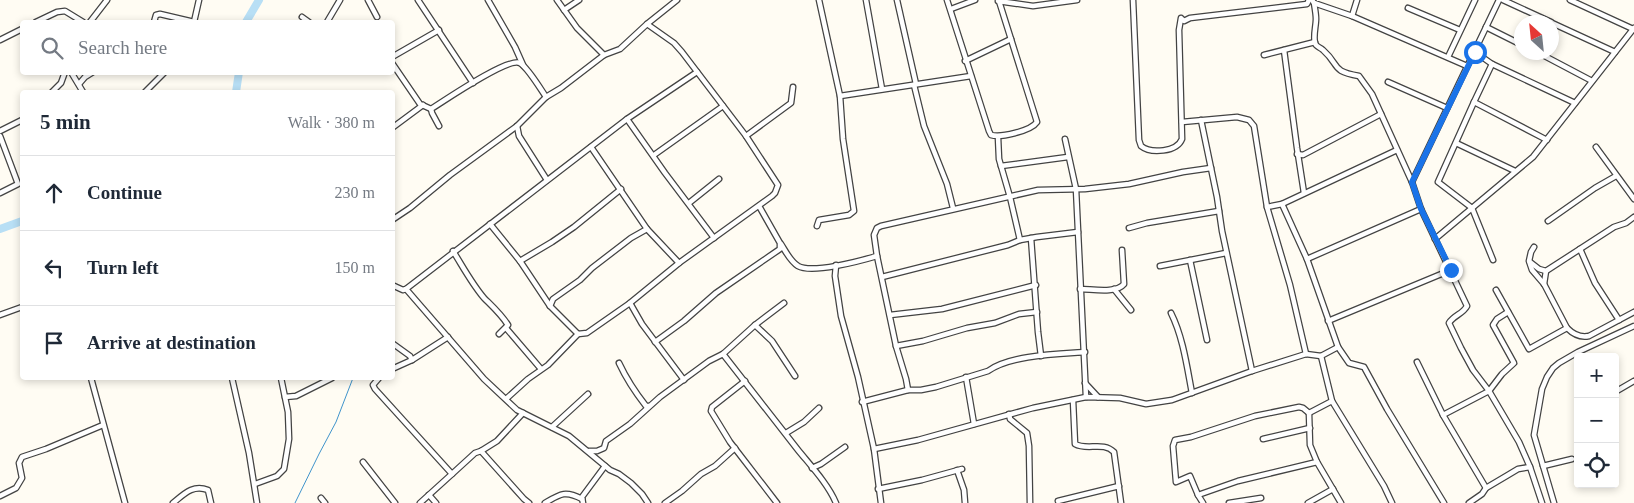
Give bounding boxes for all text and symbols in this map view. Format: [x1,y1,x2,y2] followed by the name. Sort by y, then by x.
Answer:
[1514,15,1559,60] north arrow
[20,20,395,75] search box
[38,34,66,62] icon: search
[78,37,167,58] text: Search here
[1464,41,1487,64] route start
[40,110,91,134] text: 5 min
[288,114,375,131] text: Walk · 380 m
[40,179,68,207] icon: ahead
[87,182,162,203] text: Continue
[335,184,375,201] text: 230 m
[40,254,68,282] icon: left
[87,257,159,278] text: Turn left
[335,259,375,276] text: 150 m
[1440,259,1463,282] route end
[40,329,68,357] icon: arrive
[87,332,256,353] text: Arrive at destination
[1574,353,1619,488] map controls
[1574,353,1619,398] button: +
[1574,398,1619,443] button: −
[1574,443,1619,488] button: locate

